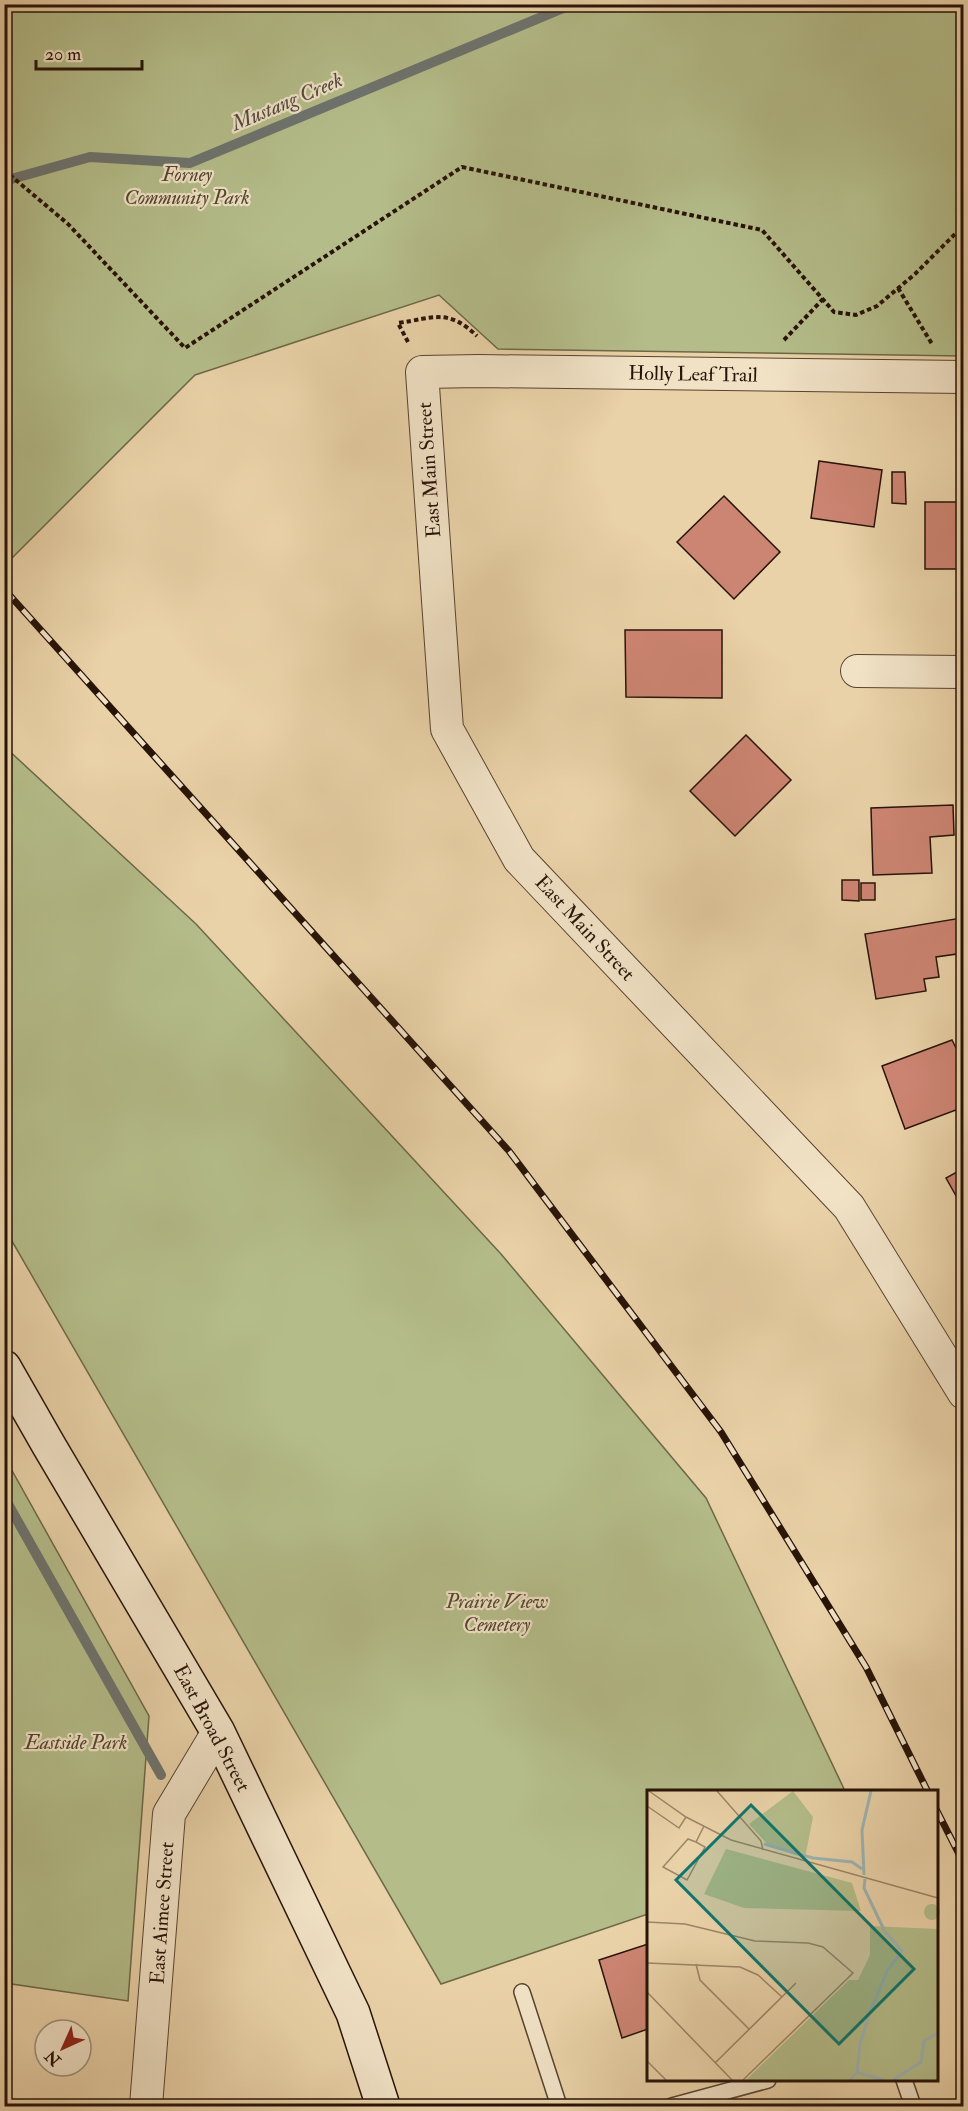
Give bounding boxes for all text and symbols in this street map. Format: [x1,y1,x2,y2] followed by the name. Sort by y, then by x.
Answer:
[36,33,142,71] scale bar
[45,43,81,66] text: 20 m
[225,66,347,138] water label: Mustang Creek
[124,162,250,210] park label: Forney Community Park
[628,360,758,388] street label: Holly Leaf Trail
[412,401,446,539] street label: East Main Street
[530,870,641,987] street label: East Main Street
[445,1589,549,1637] park label: Prairie View Cemetery
[168,1660,256,1796] street label: East Broad Street
[23,1730,127,1755] park label: Eastside Park
[647,1790,938,2081] inset map
[145,1840,179,1985] street label: East Aimee Street
[33,2018,93,2078] north arrow
[40,2045,66,2071] text: N

